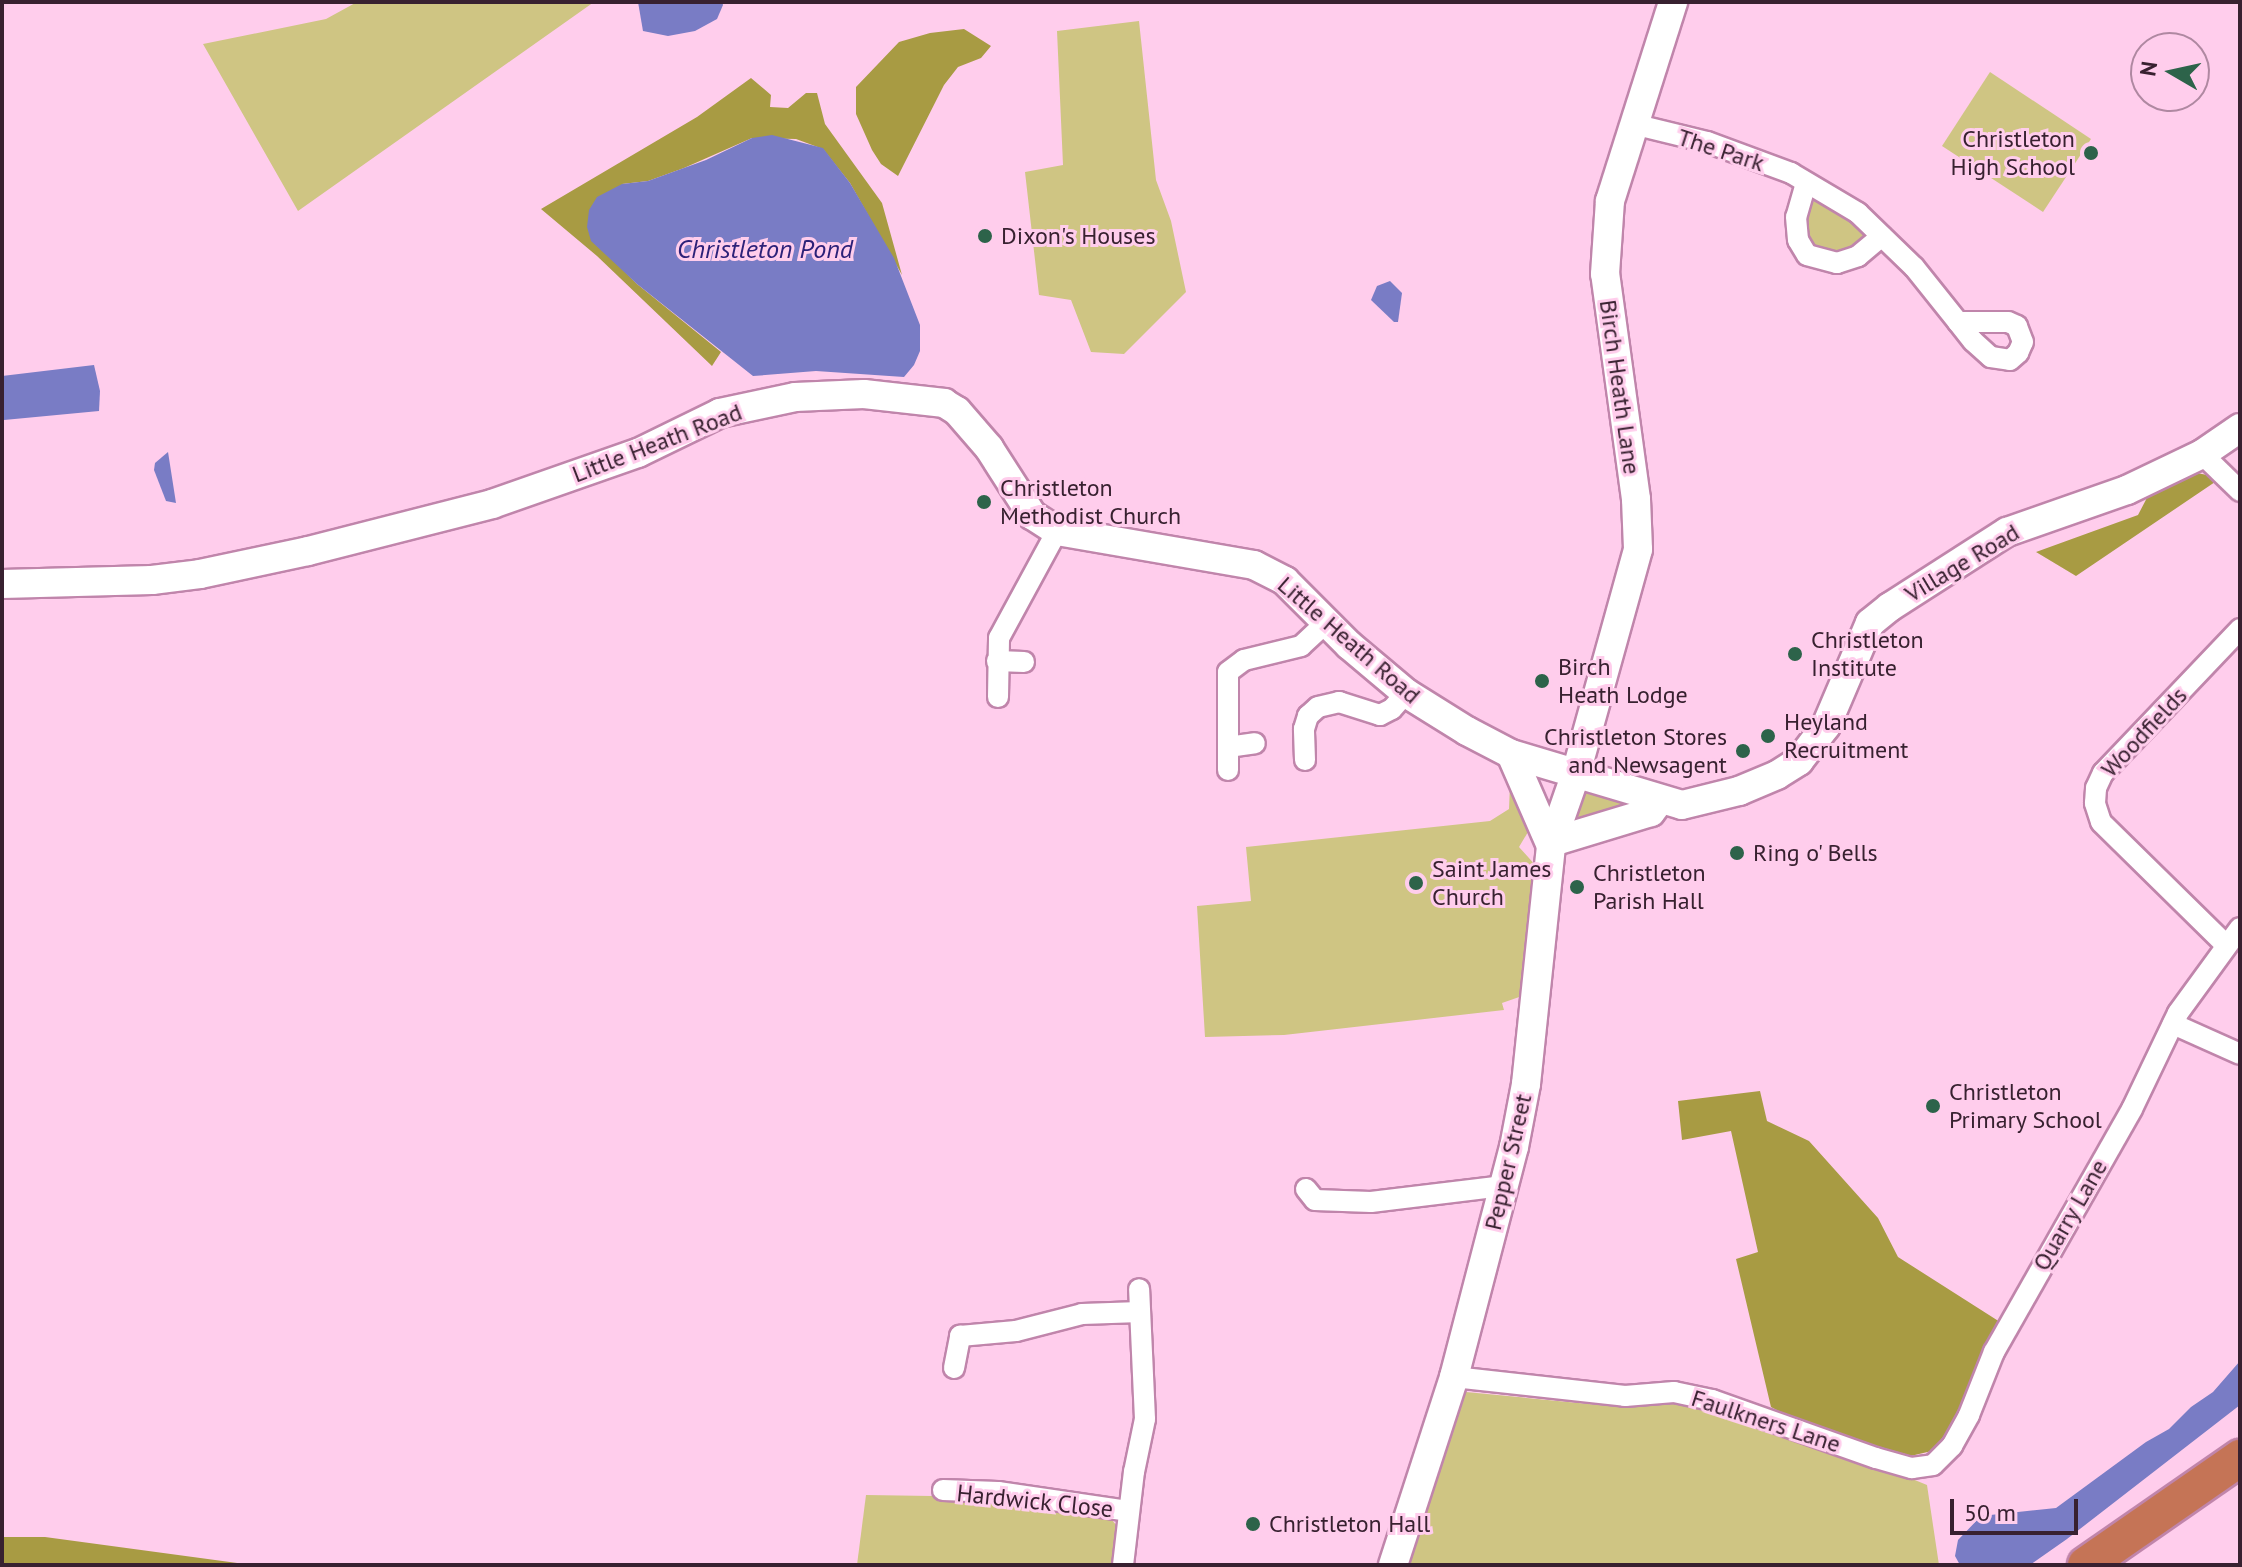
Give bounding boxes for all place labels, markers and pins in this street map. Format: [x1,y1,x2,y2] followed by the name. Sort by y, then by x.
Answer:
[1951,125,2075,181] place label: Christleton High School
[2082,144,2100,162] marker: Christleton High School
[1001,222,1155,250] place label: Dixon's Houses
[976,227,994,245] marker: Dixon's Houses
[1000,474,1181,530] place label: Christleton Methodist Church
[975,493,993,511] marker: Christleton Methodist Church
[1811,626,1924,682] place label: Christleton Institute
[1786,645,1804,663] marker: Christleton Institute
[1558,653,1688,709] place label: Birch Heath Lodge
[1533,672,1551,690] marker: Birch Heath Lodge
[1784,708,1908,764] place label: Heyland Recruitment
[1544,723,1727,779] place label: Christleton Stores and Newsagent
[1759,727,1777,745] marker: Heyland Recruitment
[1734,742,1752,760] marker: Christleton Stores and Newsagent
[1753,839,1880,867] place label: Ring o' Bells
[1728,844,1746,862] marker: Ring o' Bells
[1432,855,1551,911] place label: Saint James Church
[1593,859,1706,915] place label: Christleton Parish Hall
[1407,874,1425,892] marker: Saint James Church
[1568,878,1586,896] marker: Christleton Parish Hall
[1949,1078,2103,1134] place label: Christleton Primary School
[1924,1097,1942,1115] marker: Christleton Primary School
[1269,1510,1430,1538] place label: Christleton Hall
[1244,1515,1262,1533] marker: Christleton Hall

